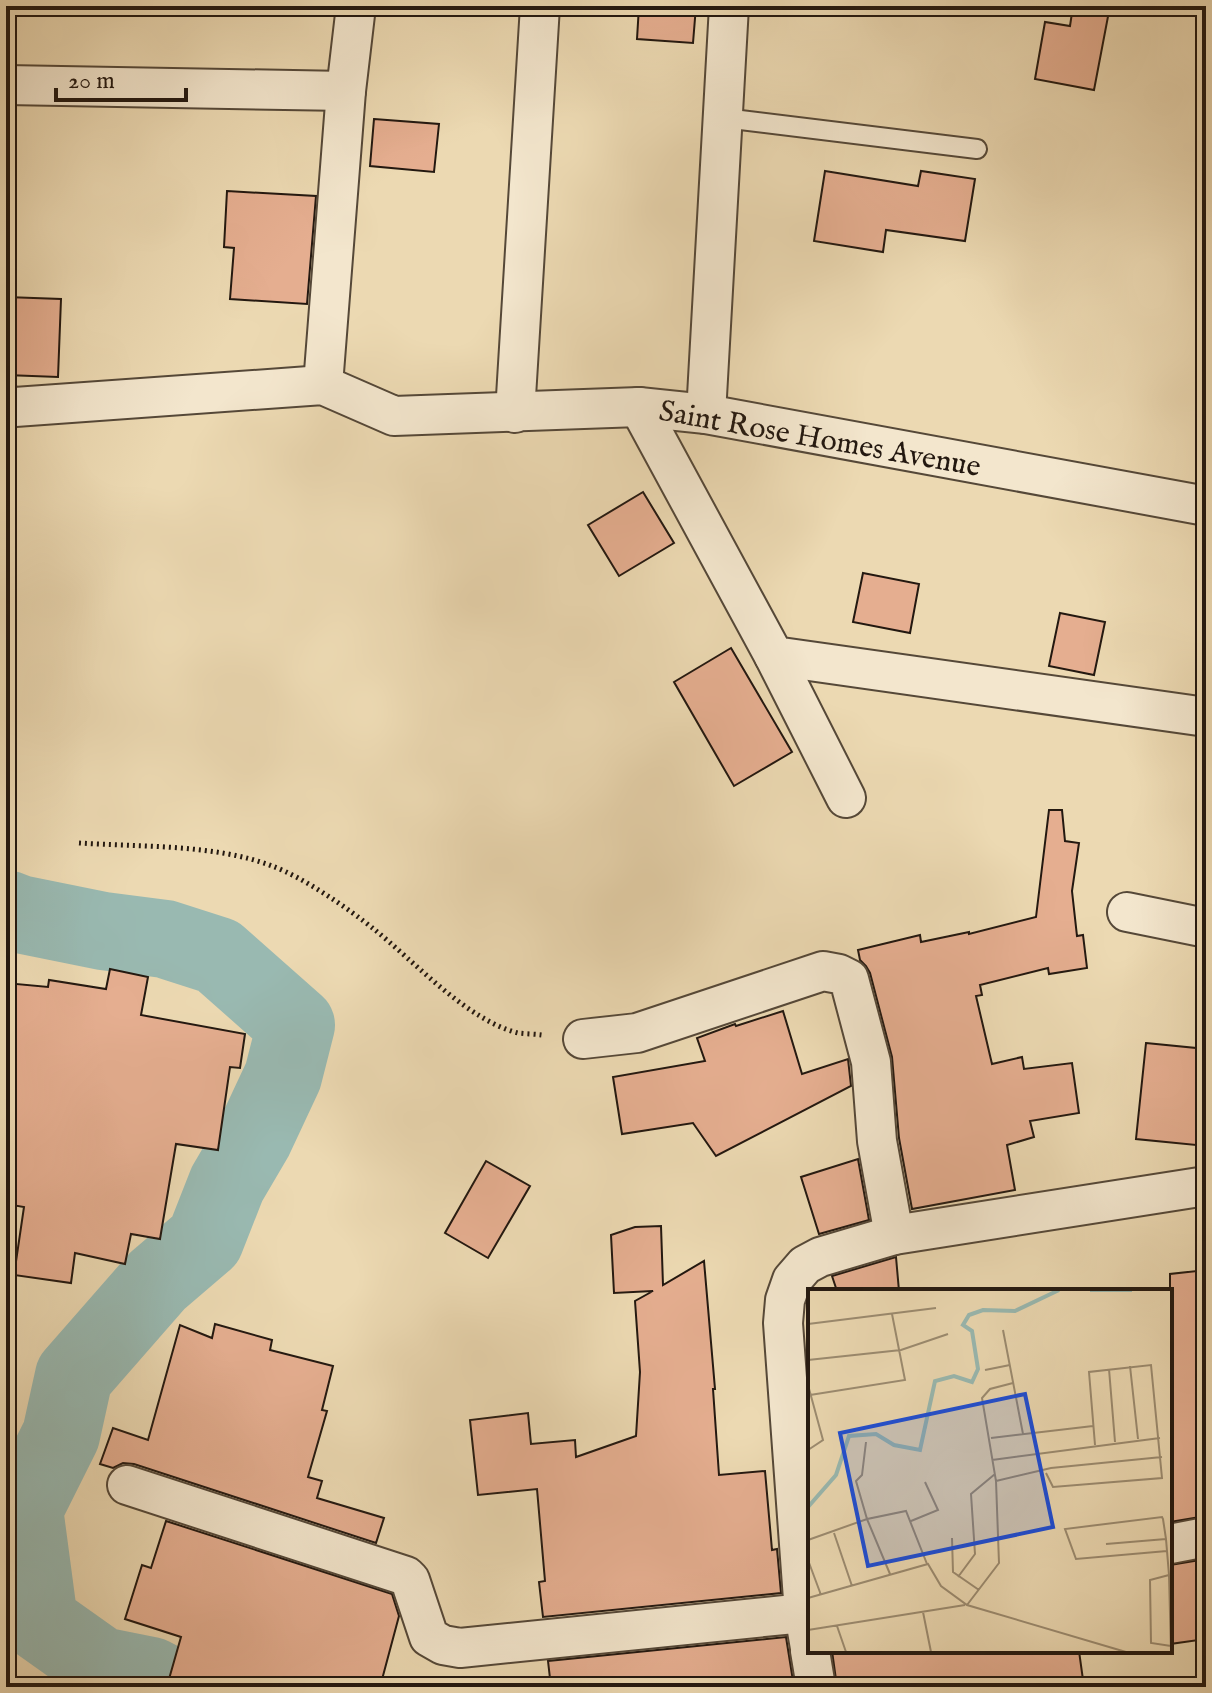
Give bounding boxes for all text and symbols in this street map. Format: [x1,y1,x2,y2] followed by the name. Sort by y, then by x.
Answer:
[56,52,186,102] scale bar
[68,66,115,97] text: 20 m
[656,393,983,487] street label: Saint Rose Homes Avenue
[808,1289,1172,1653] inset map

